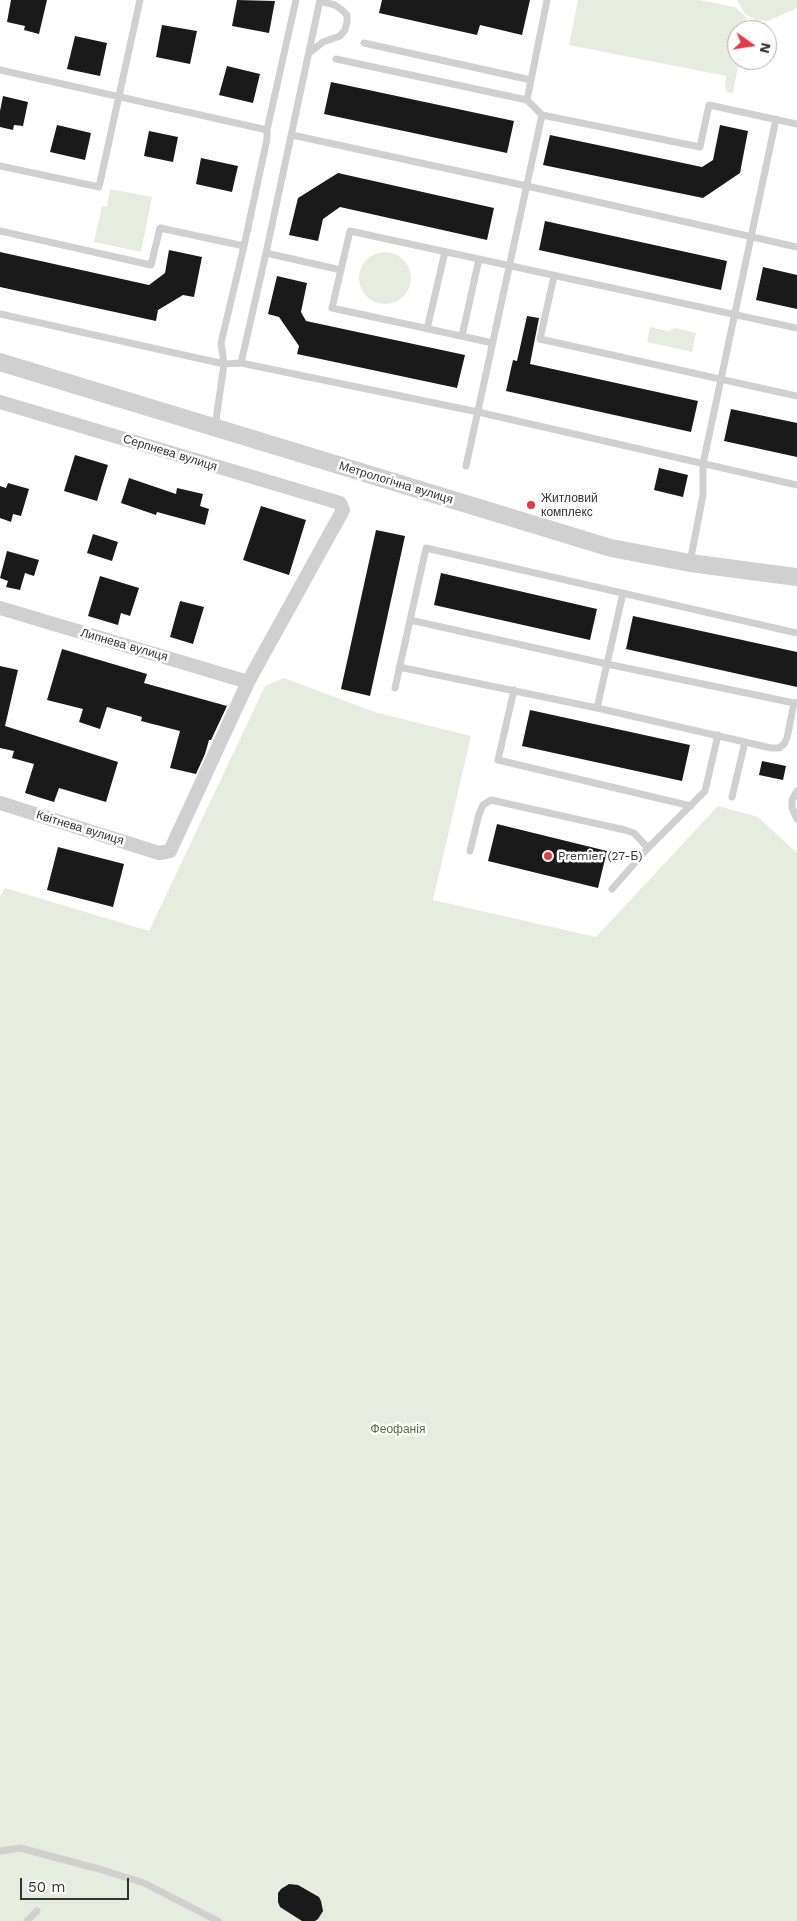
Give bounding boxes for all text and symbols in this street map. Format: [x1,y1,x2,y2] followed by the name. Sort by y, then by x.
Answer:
[727,20,777,70] north arrow
[757,41,775,55] text: N
[121,432,219,474] street label: Серпнева вулиця
[337,459,455,507] street label: Метрологічна вулиця
[541,491,598,519] place label: Житловий комплекс
[525,499,537,511] marker: Житловий комплекс
[79,626,169,664] street label: Липнева вулиця
[34,808,126,848] street label: Квітнева вулиця
[558,849,643,863] place label: Premier (27-Б)
[542,850,554,862] marker: Premier (27-Б)
[371,1422,425,1436] park label: Феофанія
[22,1868,131,1900] scale bar
[28,1878,65,1896] text: 50 m

